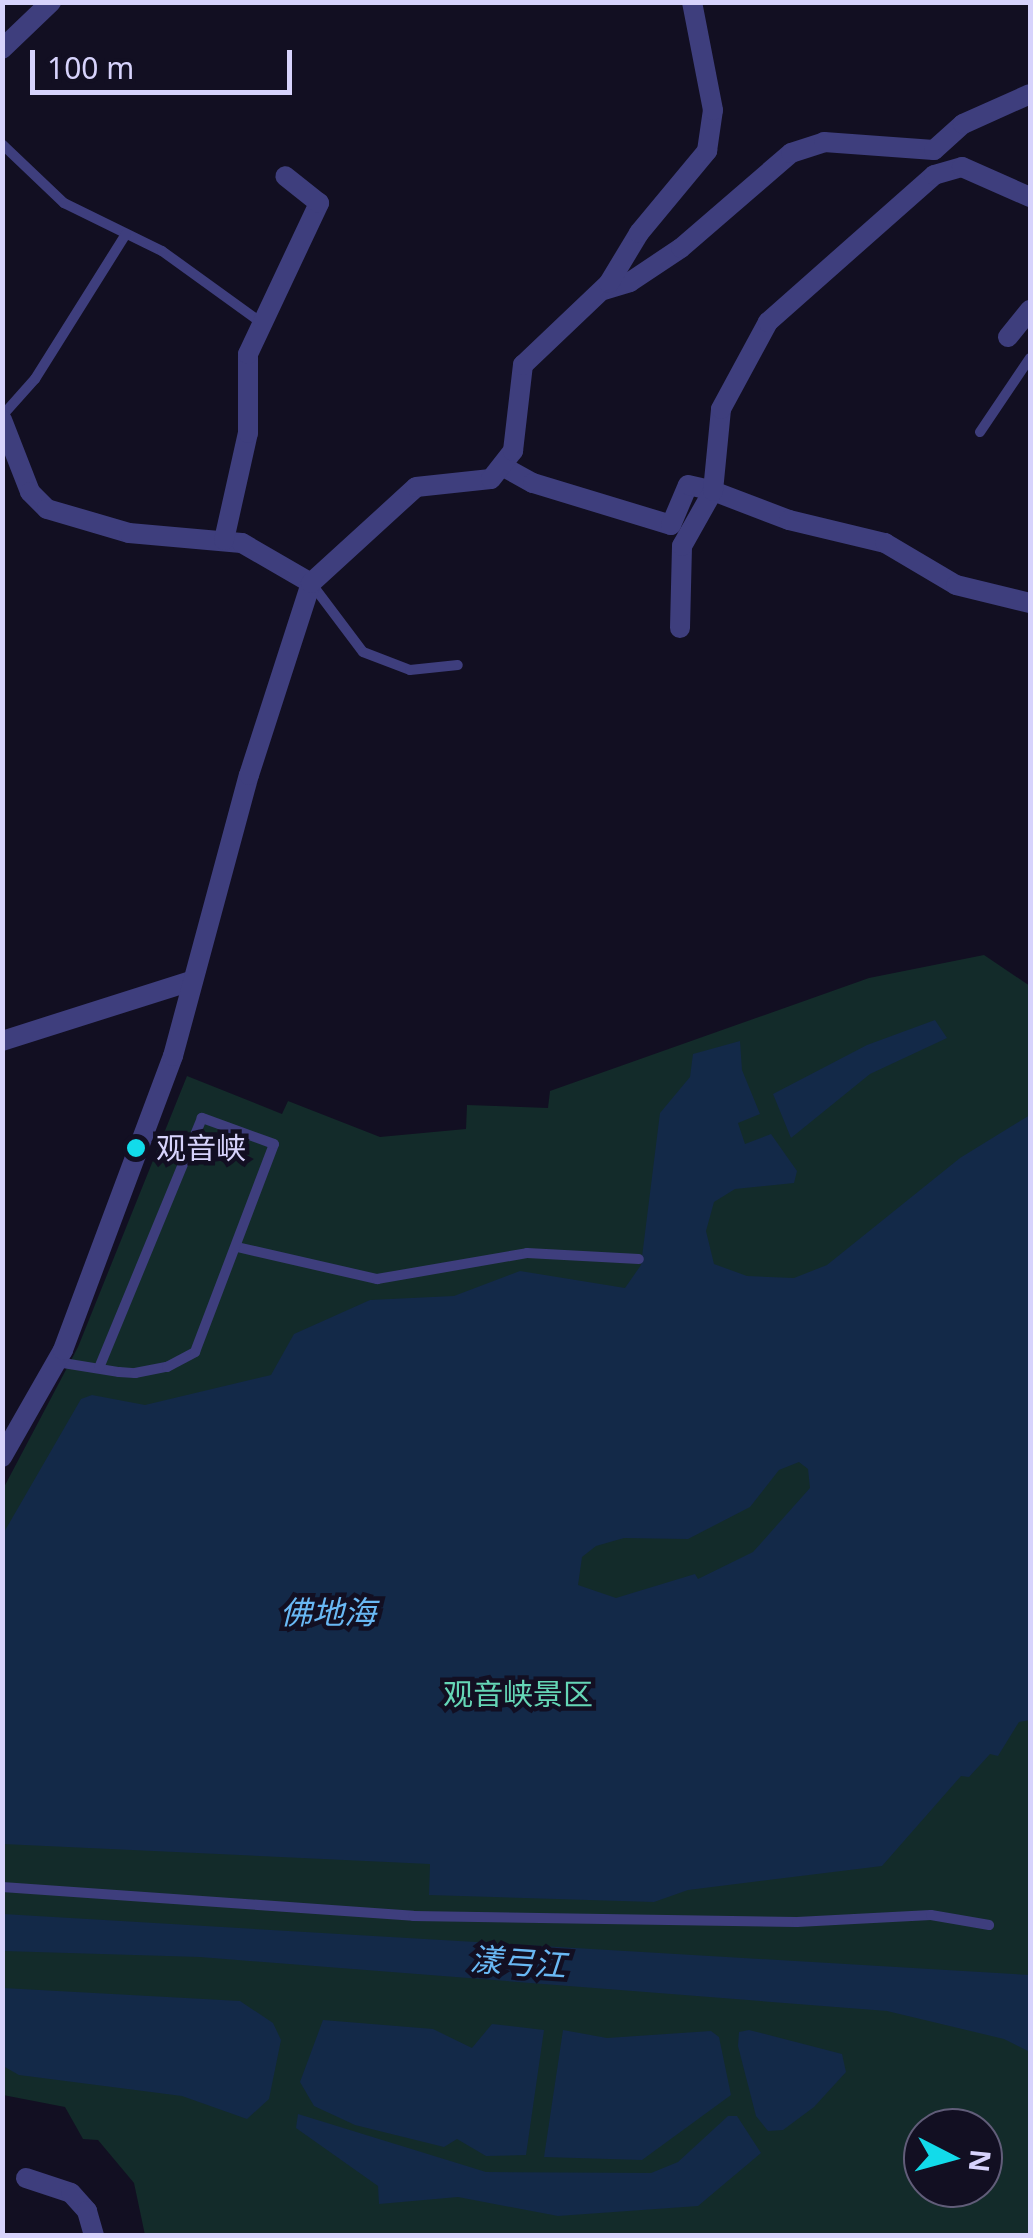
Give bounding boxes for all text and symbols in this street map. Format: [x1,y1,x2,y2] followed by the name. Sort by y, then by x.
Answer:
[35,30,298,92] scale bar
[47,47,134,88] text: 100 m
[156,1130,246,1166] place label: 观音峡
[125,1137,147,1159] marker: 观音峡
[280,1593,376,1631] water label: 佛地海
[443,1676,593,1712] park label: 观音峡景区
[469,1939,567,1985] water label: 漾弓江
[903,2108,1003,2208] north arrow
[961,2148,1001,2174] text: N

